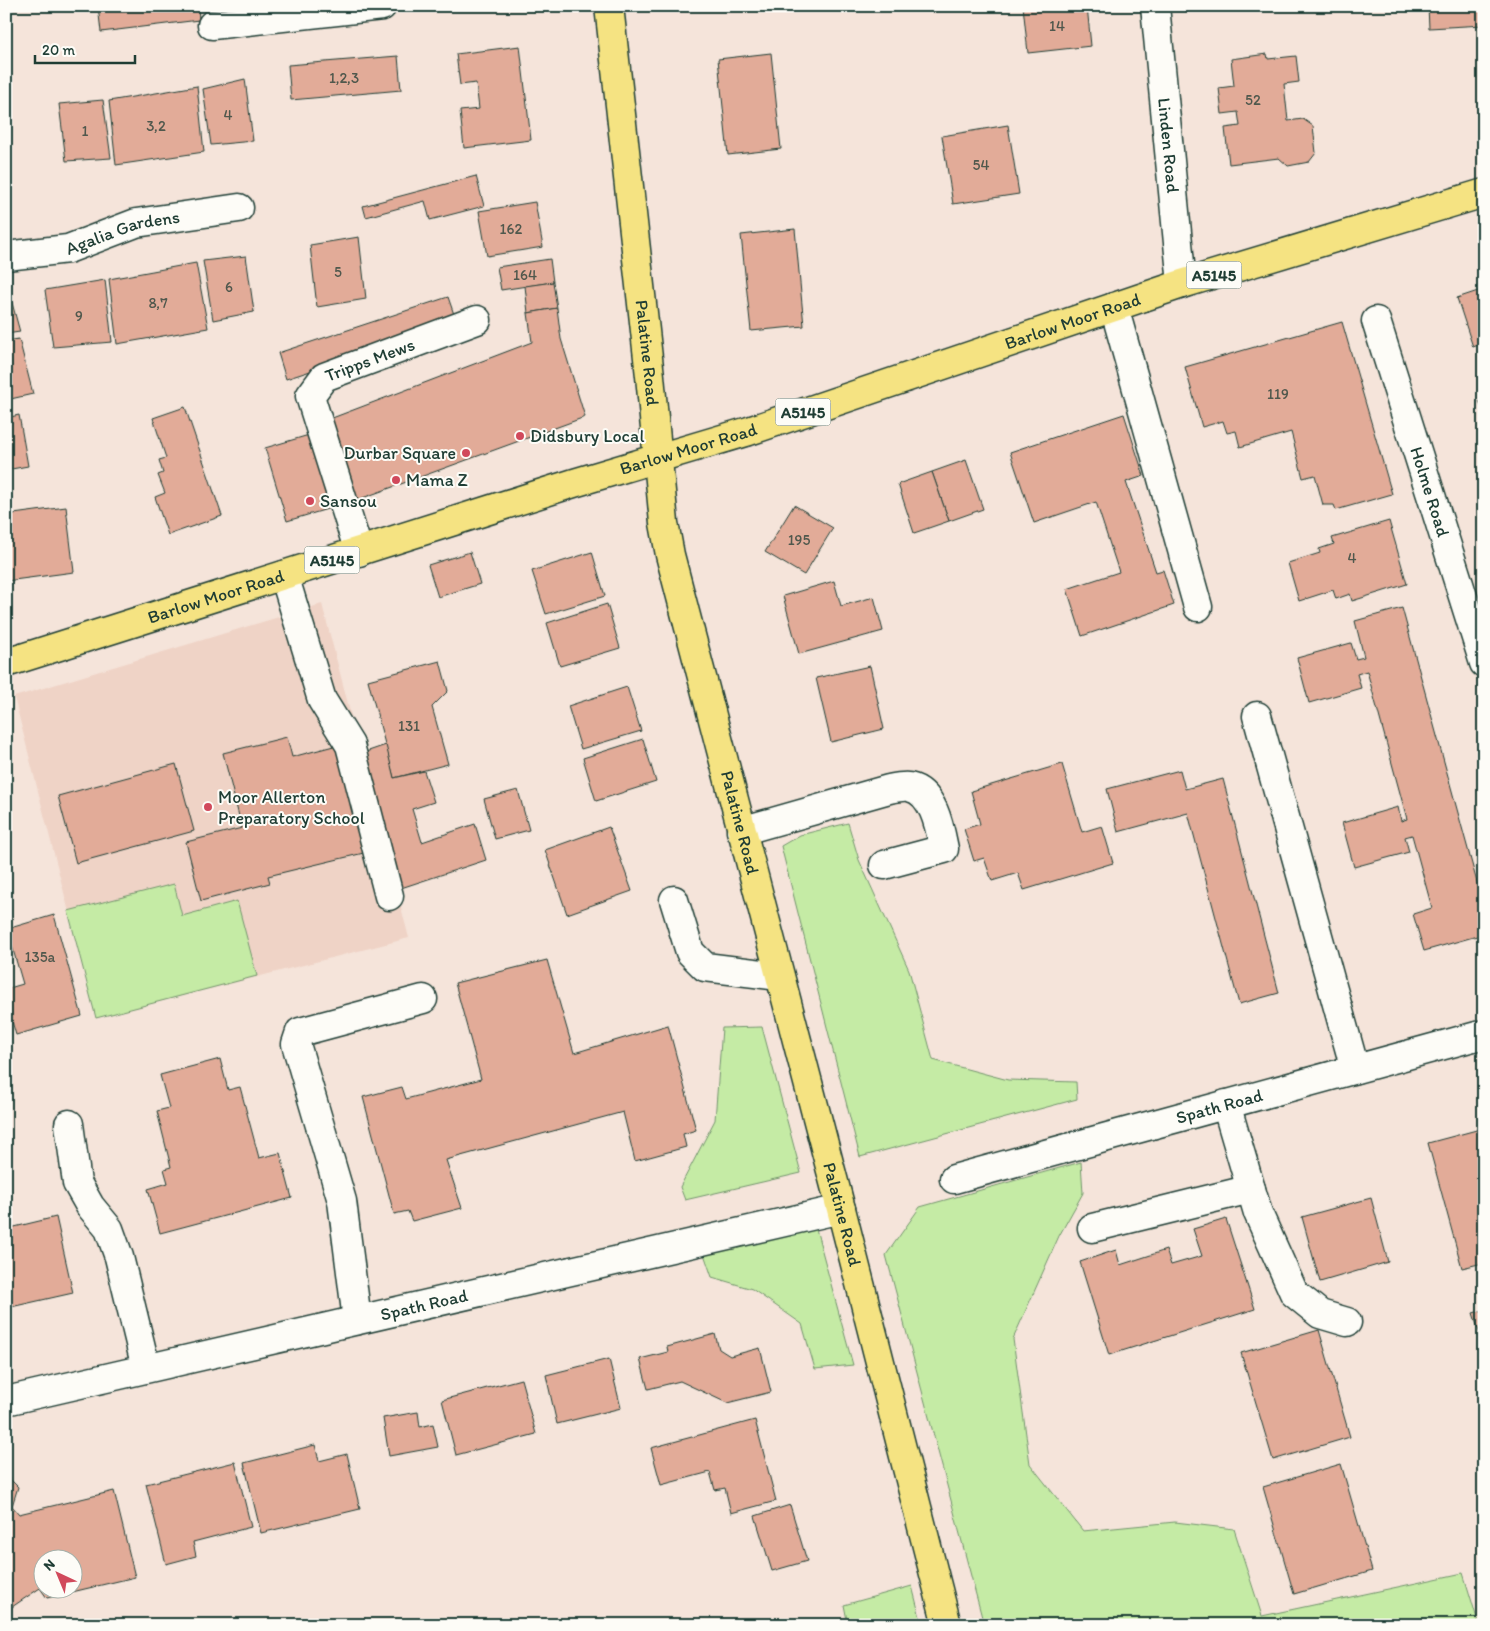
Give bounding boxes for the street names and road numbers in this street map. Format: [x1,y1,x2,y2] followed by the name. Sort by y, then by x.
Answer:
[1153,97,1184,194] street label: Linden Road
[63,206,181,260] street label: Agalia Gardens
[1186,262,1242,288] road number: A5145
[1002,288,1144,354] street label: Barlow Moor Road
[631,299,664,407] street label: Palatine Road
[322,333,418,387] street label: Tripps Mews
[776,398,830,426] road number: A5145
[617,418,760,480] street label: Barlow Moor Road
[1405,444,1455,540] street label: Holme Road
[304,546,360,574] road number: A5145
[145,565,287,628] street label: Barlow Moor Road
[716,768,764,877] street label: Palatine Road
[1173,1084,1265,1129] street label: Spath Road
[818,1160,866,1269] street label: Palatine Road
[378,1284,470,1326] street label: Spath Road

